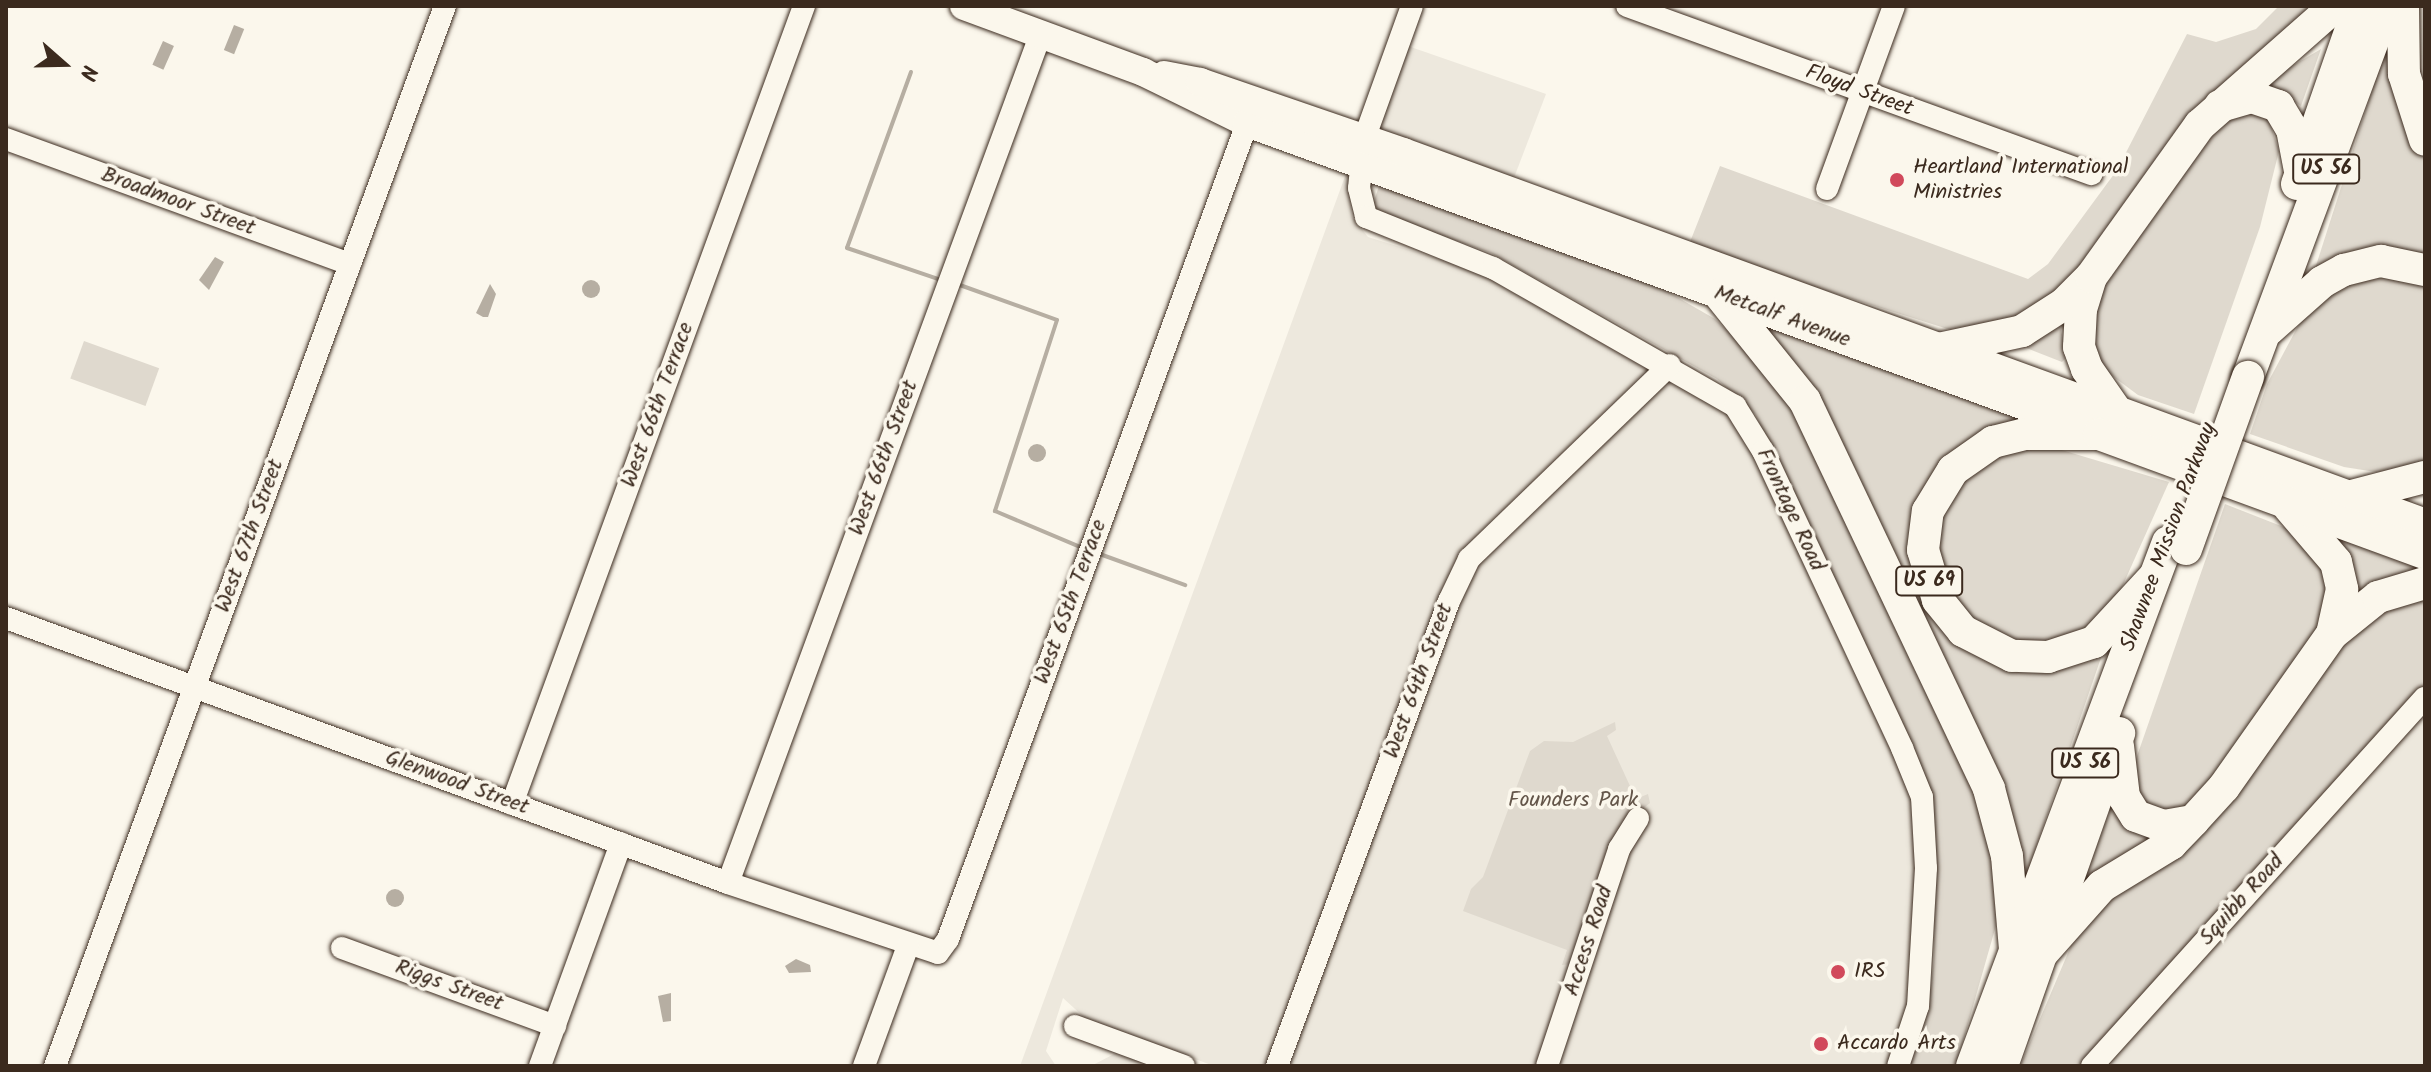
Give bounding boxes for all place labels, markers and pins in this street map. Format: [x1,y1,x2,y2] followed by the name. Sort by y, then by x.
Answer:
[1913,154,2128,206] place label: Heartland International Ministries
[1888,171,1906,189] marker: Heartland International Ministries
[1854,959,1885,985] place label: IRS
[1829,963,1847,981] marker: IRS
[1837,1031,1956,1057] place label: Accardo Arts
[1812,1035,1830,1053] marker: Accardo Arts

